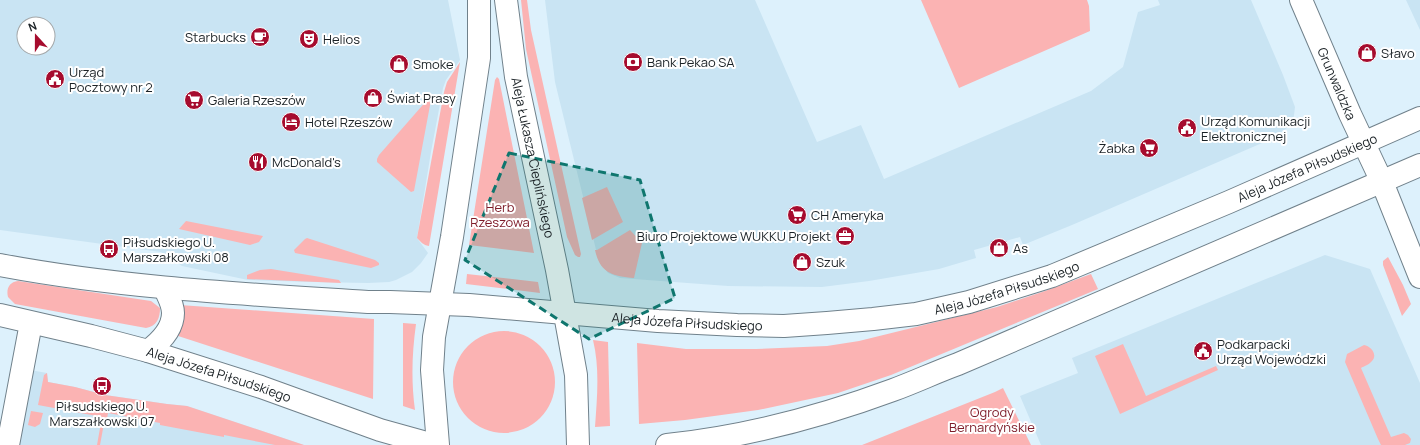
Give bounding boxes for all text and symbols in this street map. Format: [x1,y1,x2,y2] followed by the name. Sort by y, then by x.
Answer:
[16,16,56,56] north arrow
[26,18,39,35] text: N
[249,26,271,48] cafe icon: Starbucks
[185,28,246,46] place label: Starbucks
[298,28,320,50] theatre icon: Helios
[323,30,360,48] place label: Helios
[1356,42,1378,64] shop icon: Słavo
[1313,44,1361,123] street label: Grunwaldzka
[1381,44,1415,62] place label: Słavo
[622,51,644,73] bank icon: Bank Pekao SA
[388,53,410,75] shop icon: Smoke
[647,53,735,71] place label: Bank Pekao SA
[413,55,454,73] place label: Smoke
[69,63,153,96] place label: Urząd Pocztowy nr 2
[44,68,66,90] public building icon: Urząd Pocztowy nr 2
[507,75,559,240] street label: Aleja Łukasza Cieplińskiego
[362,87,384,109] shop icon: Świat Prasy
[183,89,205,111] supermarket icon: Galeria Rzeszów
[387,89,456,107] place label: Świat Prasy
[208,91,305,109] place label: Galeria Rzeszów
[280,111,302,133] hotel icon: Hotel Rzeszów
[1201,112,1310,145] place label: Urząd Komunikacji Elektronicznej
[305,113,393,131] place label: Hotel Rzeszów
[1176,117,1198,139] public building icon: Urząd Komunikacji Elektronicznej
[1234,129,1380,206] street label: Aleja Józefa Piłsudskiego
[1138,137,1160,159] supermarket icon: Żabka
[1098,139,1135,157] place label: Żabka
[247,151,269,173] restaurant icon: McDonald's
[272,153,341,171] place label: McDonald's
[470,198,530,231] park label: Herb Rzeszowa
[786,204,808,226] supermarket icon: CH Ameryka
[811,206,884,224] place label: CH Ameryka
[834,225,856,247] office icon: Biuro Projektowe WUKKU Projekt
[637,227,831,245] place label: Biuro Projektowe WUKKU Projekt
[123,233,229,266] place label: Piłsudskiego U. Marszałkowski 08
[988,237,1010,259] shop icon: As
[98,238,120,260] bus stop icon: Piłsudskiego U. Marszałkowski 08
[1013,239,1028,257] place label: As
[791,251,813,273] shop icon: Szuk
[816,253,846,271] place label: Szuk
[932,256,1082,319] street label: Aleja Józefa Piłsudskiego
[611,308,763,335] street label: Aleja Józefa Piłsudskiego
[1217,335,1326,368] place label: Podkarpacki Urząd Wojewódzki
[1192,340,1214,362] public building icon: Podkarpacki Urząd Wojewódzki
[144,342,294,406] street label: Aleja Józefa Piłsudskiego
[91,375,113,397] bus stop icon: Piłsudskiego U. Marszałkowski 07
[50,397,154,430] place label: Piłsudskiego U. Marszałkowski 07
[949,403,1035,436] park label: Ogrody Bernardyńskie

